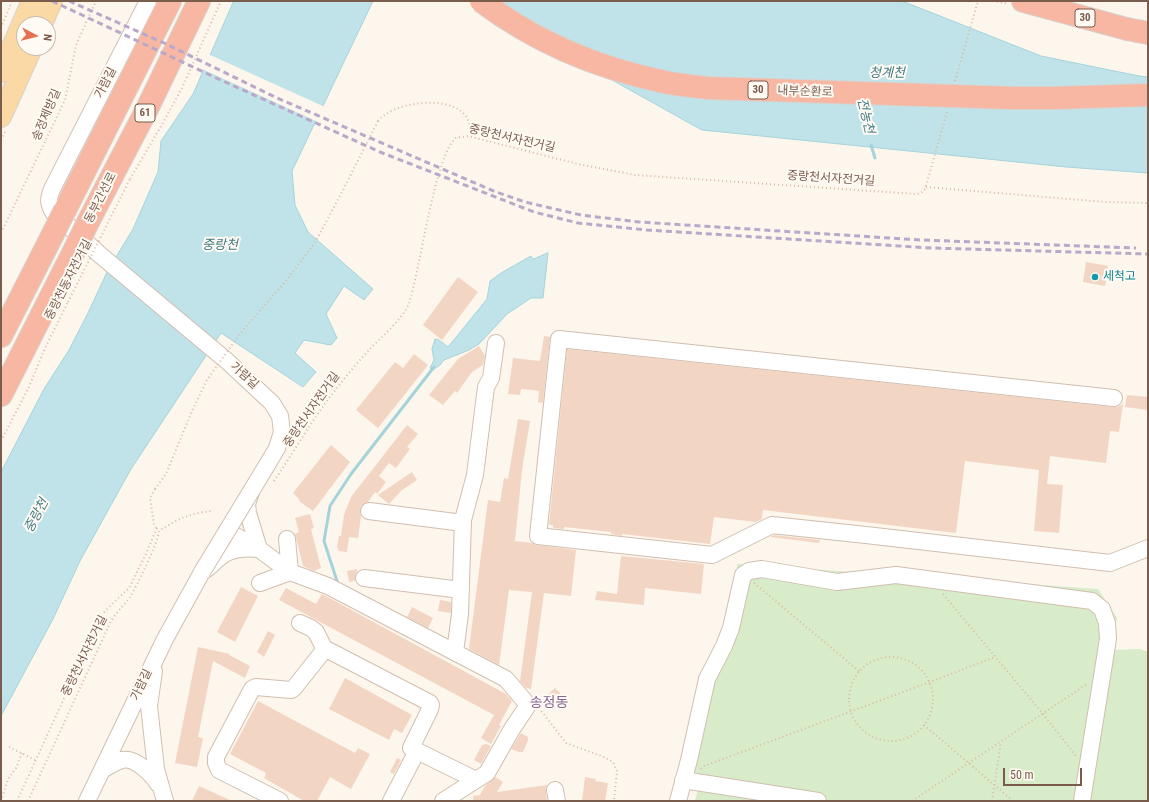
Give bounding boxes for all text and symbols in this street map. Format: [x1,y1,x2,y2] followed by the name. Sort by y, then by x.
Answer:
[1075,9,1095,27] road number: 30
[16,16,56,56] north arrow
[41,33,54,42] text: N
[92,65,120,101] street label: 가람길
[869,66,905,82] water label: 청계천
[748,81,768,99] road number: 30
[777,84,833,100] street label: 내부순환로
[30,87,64,143] street label: 송정제방길
[853,97,877,135] water label: 전농천
[135,104,155,122] road number: 61
[467,122,557,156] street label: 중랑천서자전거길
[786,169,876,189] street label: 중랑천서자전거길
[82,170,120,226] street label: 동부간선로
[43,237,95,323] street label: 중랑천동자전거길
[202,238,238,254] water label: 중랑천
[1103,270,1136,284] place label: 세척고
[1090,272,1100,282] marker: 세척고
[227,360,261,392] street label: 가람길
[281,370,343,450] street label: 중랑천서자전거길
[22,496,52,536] water label: 중랑천
[59,613,111,699] street label: 중랑천서자전거길
[128,667,156,703] street label: 가람길
[530,695,568,711] district label: 송정동
[1005,760,1084,786] scale bar
[1010,768,1034,782] text: 50 m

